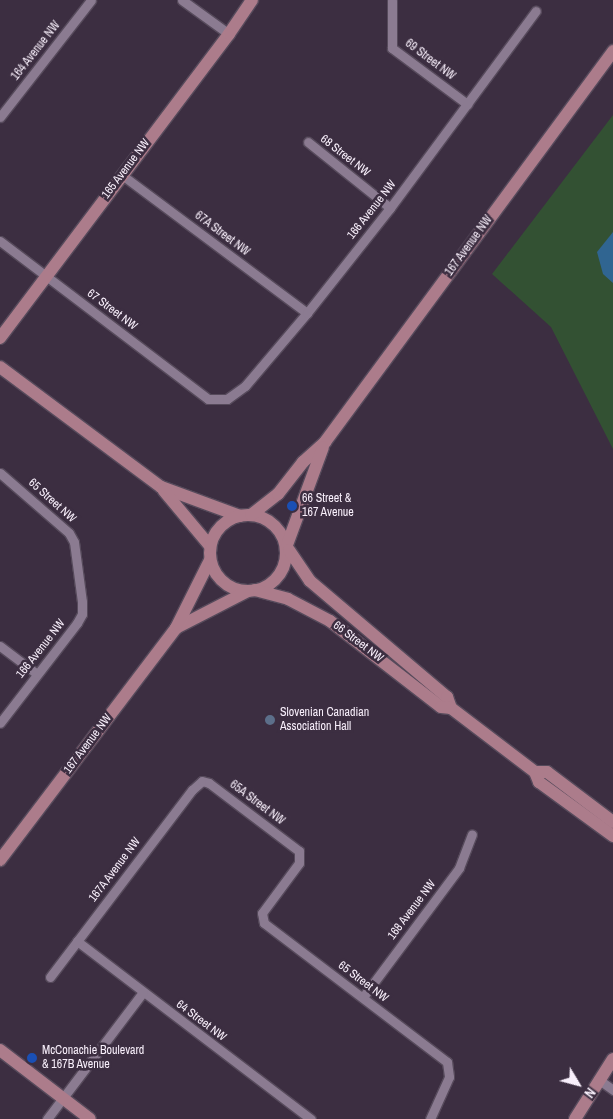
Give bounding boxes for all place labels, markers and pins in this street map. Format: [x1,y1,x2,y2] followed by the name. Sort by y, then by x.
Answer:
[302,492,354,520] place label: 66 Street & 167 Avenue
[286,500,298,512] marker: 66 Street & 167 Avenue
[280,706,369,734] place label: Slovenian Canadian Association Hall
[264,714,276,726] marker: Slovenian Canadian Association Hall
[42,1044,144,1072] place label: McConachie Boulevard & 167B Avenue
[26,1052,38,1064] marker: McConachie Boulevard & 167B Avenue

